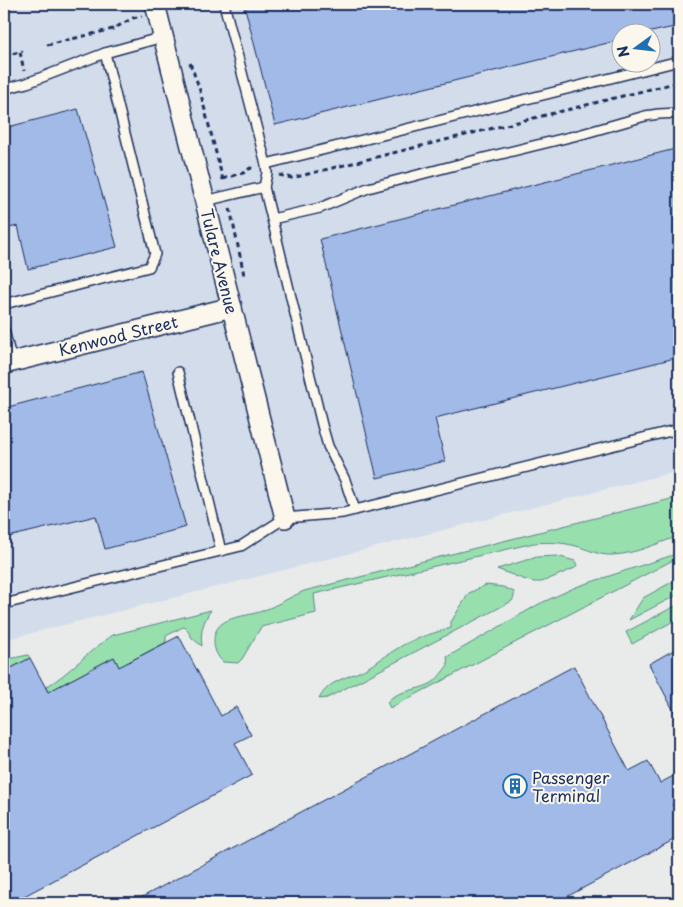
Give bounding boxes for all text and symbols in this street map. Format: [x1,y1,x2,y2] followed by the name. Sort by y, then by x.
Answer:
[610,22,660,72] north arrow
[611,43,635,60] text: N
[195,206,245,316] street label: Tulare Avenue
[56,308,181,361] street label: Kenwood Street
[532,765,610,807] place label: Passenger Terminal
[502,773,528,799] building icon: Passenger Terminal

